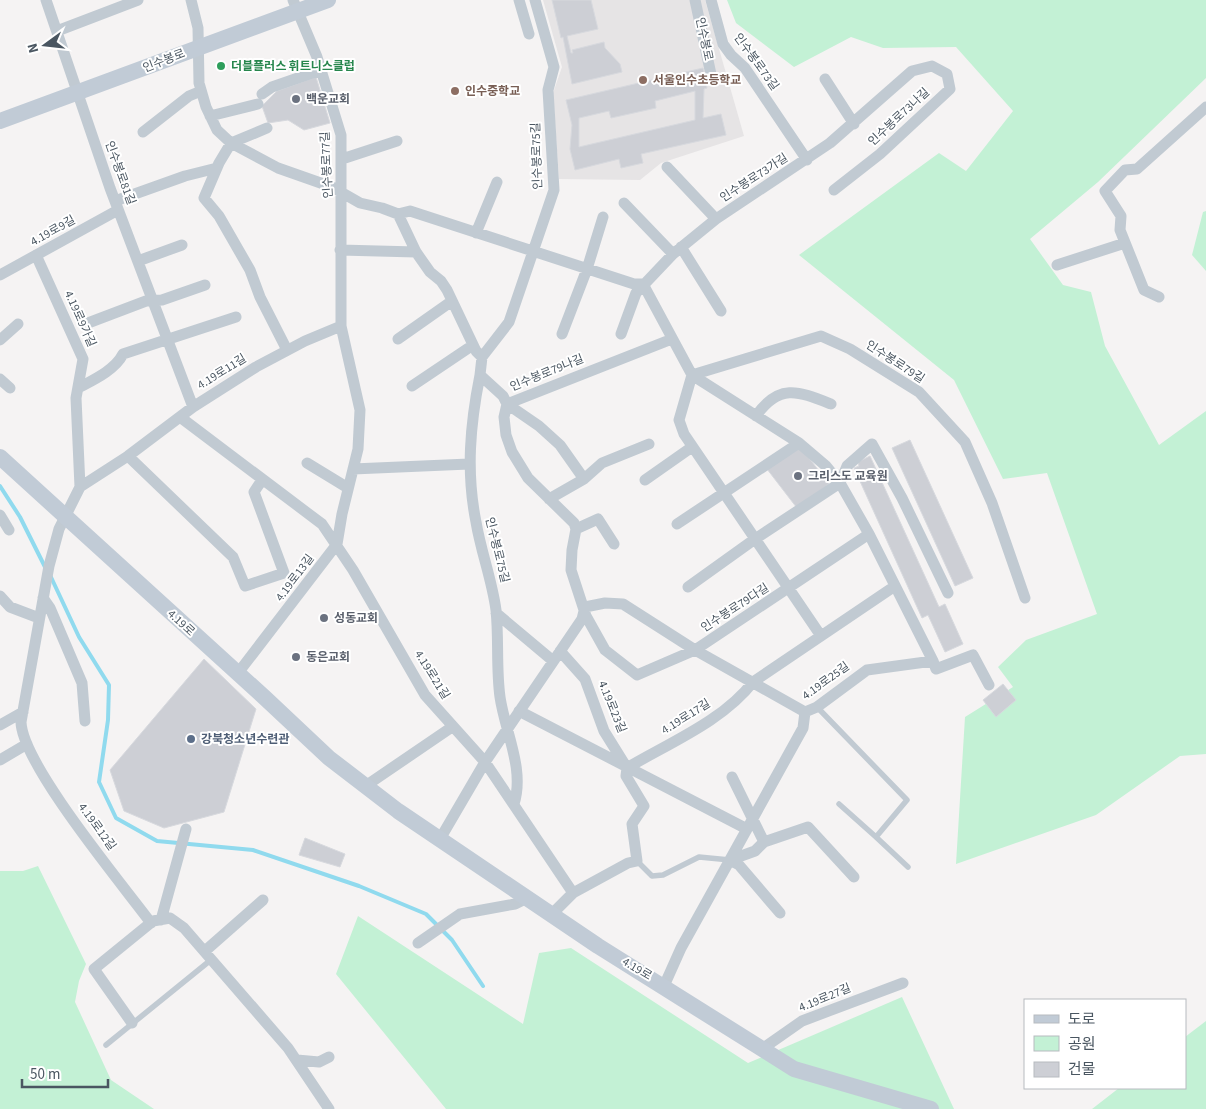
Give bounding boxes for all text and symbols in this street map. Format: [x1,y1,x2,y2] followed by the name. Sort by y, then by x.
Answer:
[691,16,717,62] street label: 인수봉로
[20,20,70,70] north arrow
[729,30,783,94] street label: 인수봉로73길
[23,41,44,55] text: N
[140,45,188,77] street label: 인수봉로
[231,58,355,75] place label: 더블플러스 휘트니스클럽
[215,60,227,72] marker: 더블플러스 휘트니스클럽
[653,72,741,89] place label: 서울인수초등학교
[637,74,649,86] marker: 서울인수초등학교
[465,83,520,100] place label: 인수중학교
[865,84,933,150] street label: 인수봉로73나길
[449,85,461,97] marker: 인수중학교
[306,91,350,108] place label: 백운교회
[290,93,302,105] marker: 백운교회
[527,122,547,190] street label: 인수봉로75길
[317,131,337,199] street label: 인수봉로77길
[101,139,139,207] street label: 인수봉로81길
[717,150,791,206] street label: 인수봉로73가길
[27,212,79,250] street label: 4.19로9길
[60,288,100,350] street label: 4.19로9가길
[862,337,928,387] street label: 인수봉로79길
[194,350,250,394] street label: 4.19로11길
[508,350,586,396] street label: 인수봉로79나길
[808,468,888,485] place label: 그리스도 교육원
[792,470,804,482] marker: 그리스도 교육원
[481,515,513,585] street label: 인수봉로75길
[272,551,318,605] street label: 4.19로13길
[698,580,772,636] street label: 인수봉로79다길
[164,606,198,640] street label: 4.19로
[334,610,378,627] place label: 성동교회
[318,612,330,624] marker: 성동교회
[410,647,454,703] street label: 4.19로21길
[306,649,350,666] place label: 동은교회
[290,651,302,663] marker: 동은교회
[799,658,853,704] street label: 4.19로25길
[594,678,630,736] street label: 4.19로23길
[658,695,714,739] street label: 4.19로17길
[201,731,289,748] place label: 강북청소년수련관
[185,733,197,745] marker: 강북청소년수련관
[74,800,120,854] street label: 4.19로12길
[619,953,655,985] street label: 4.19로
[796,980,854,1016] street label: 4.19로27길
[1024,999,1186,1089] legend
[1068,1009,1096,1030] text: 도로
[1068,1034,1096,1055] text: 공원
[22,1056,109,1088] scale bar
[1068,1059,1096,1080] text: 건물
[30,1064,60,1085] text: 50 m

